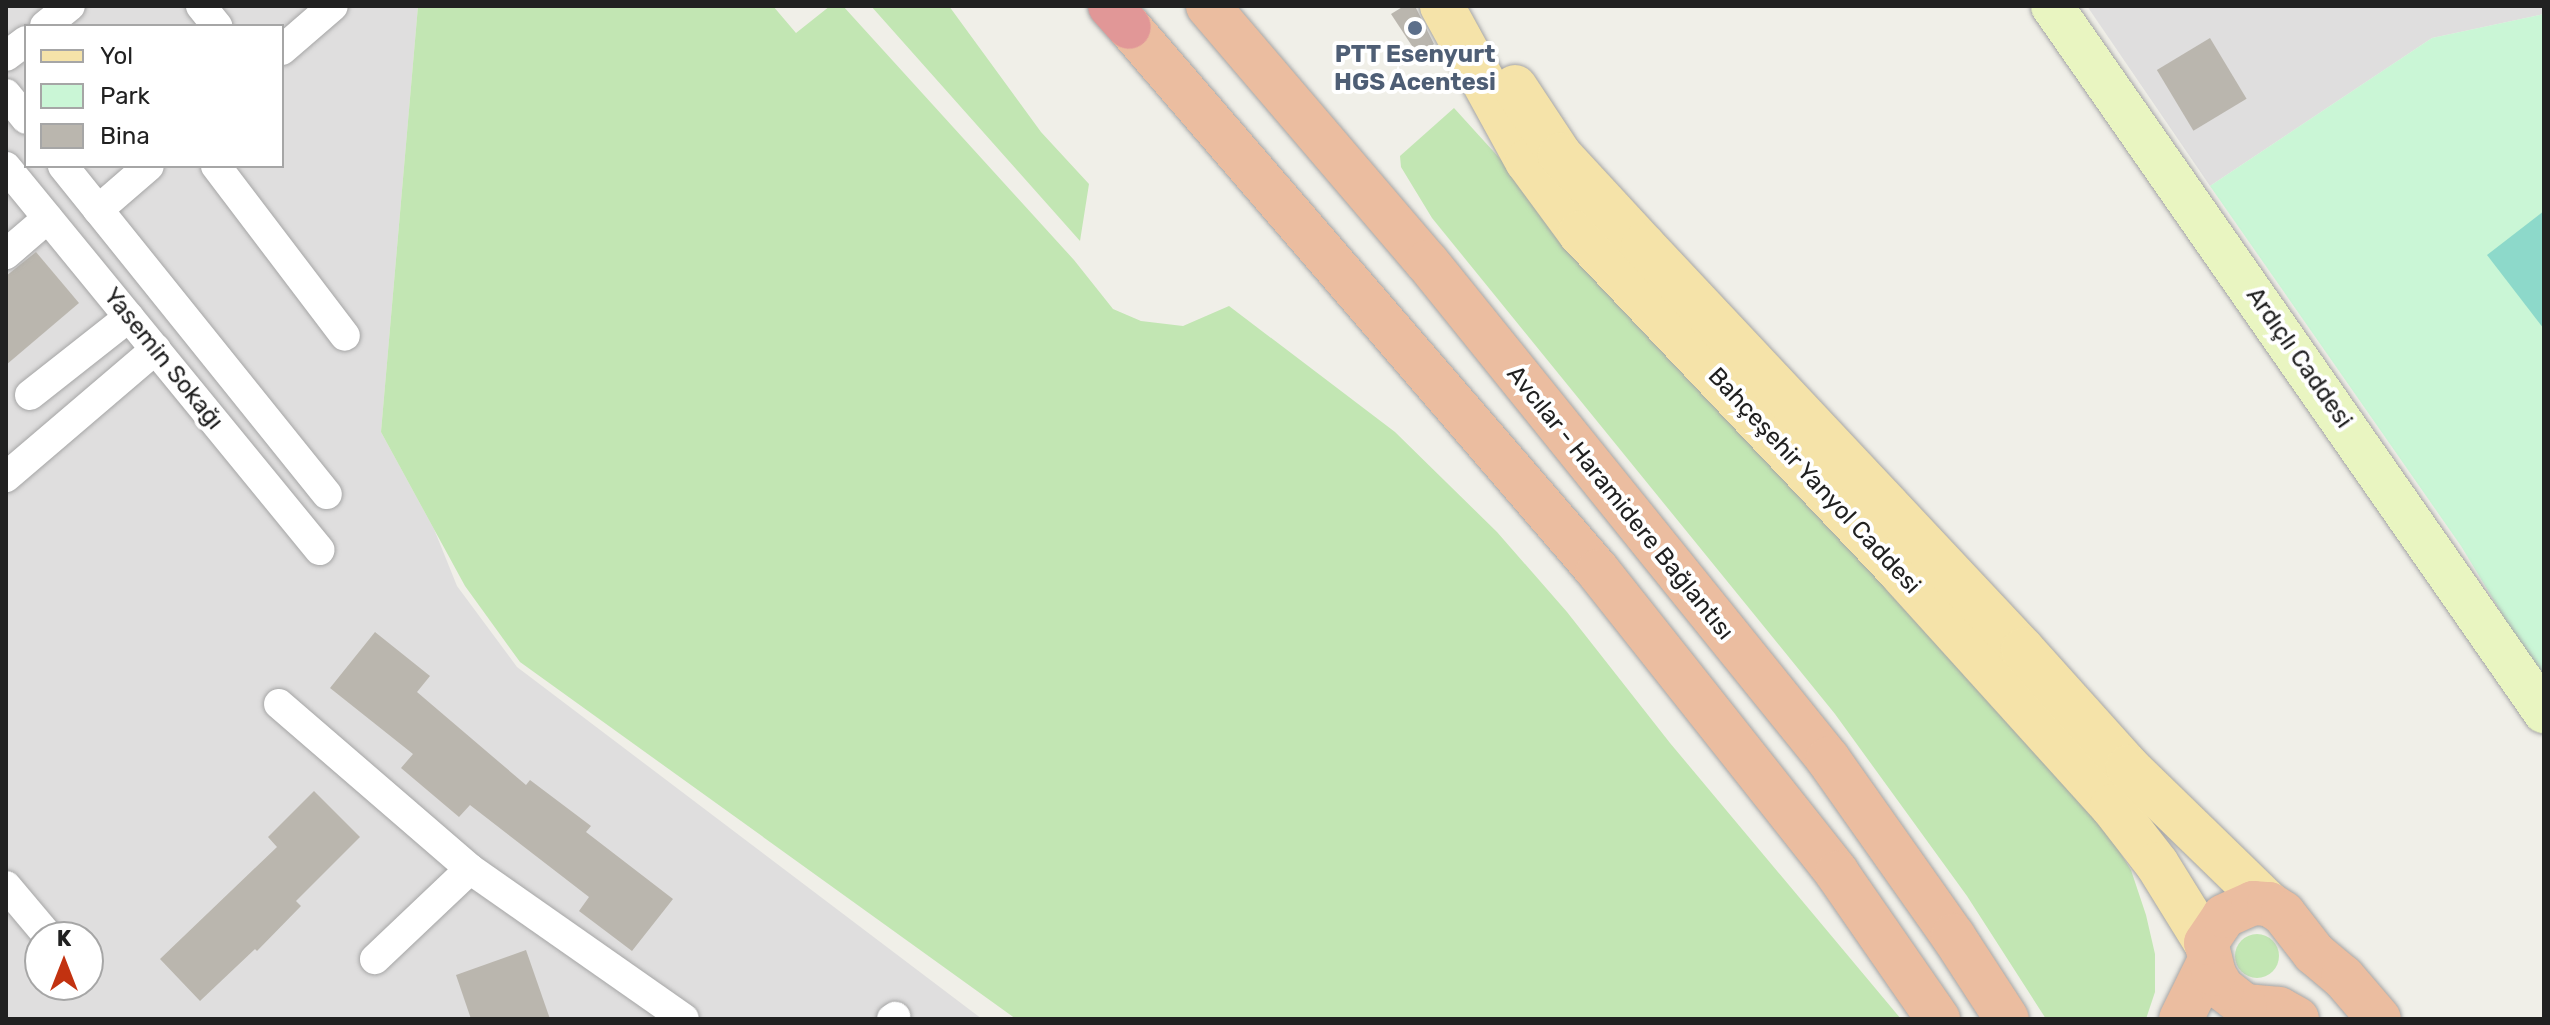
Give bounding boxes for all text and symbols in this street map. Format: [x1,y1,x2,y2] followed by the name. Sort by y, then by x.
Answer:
[1406,19,1424,37] marker: PTT Esenyurt HGS Acentesi
[24,24,284,168] legend
[1334,41,1496,97] place label: PTT Esenyurt HGS Acentesi
[100,42,133,70] text: Yol
[100,82,150,110] text: Park
[100,122,150,150] text: Bina
[97,282,229,436] street label: Yasemin Sokağı
[2240,282,2358,434] street label: Ardıçlı Caddesi
[1500,360,1740,646] street label: Avcılar - Haramidere Bağlantısı
[1701,362,1927,600] street label: Bahçeşehir Yanyol Caddesi
[24,921,104,1001] north arrow
[57,925,71,952] text: K

